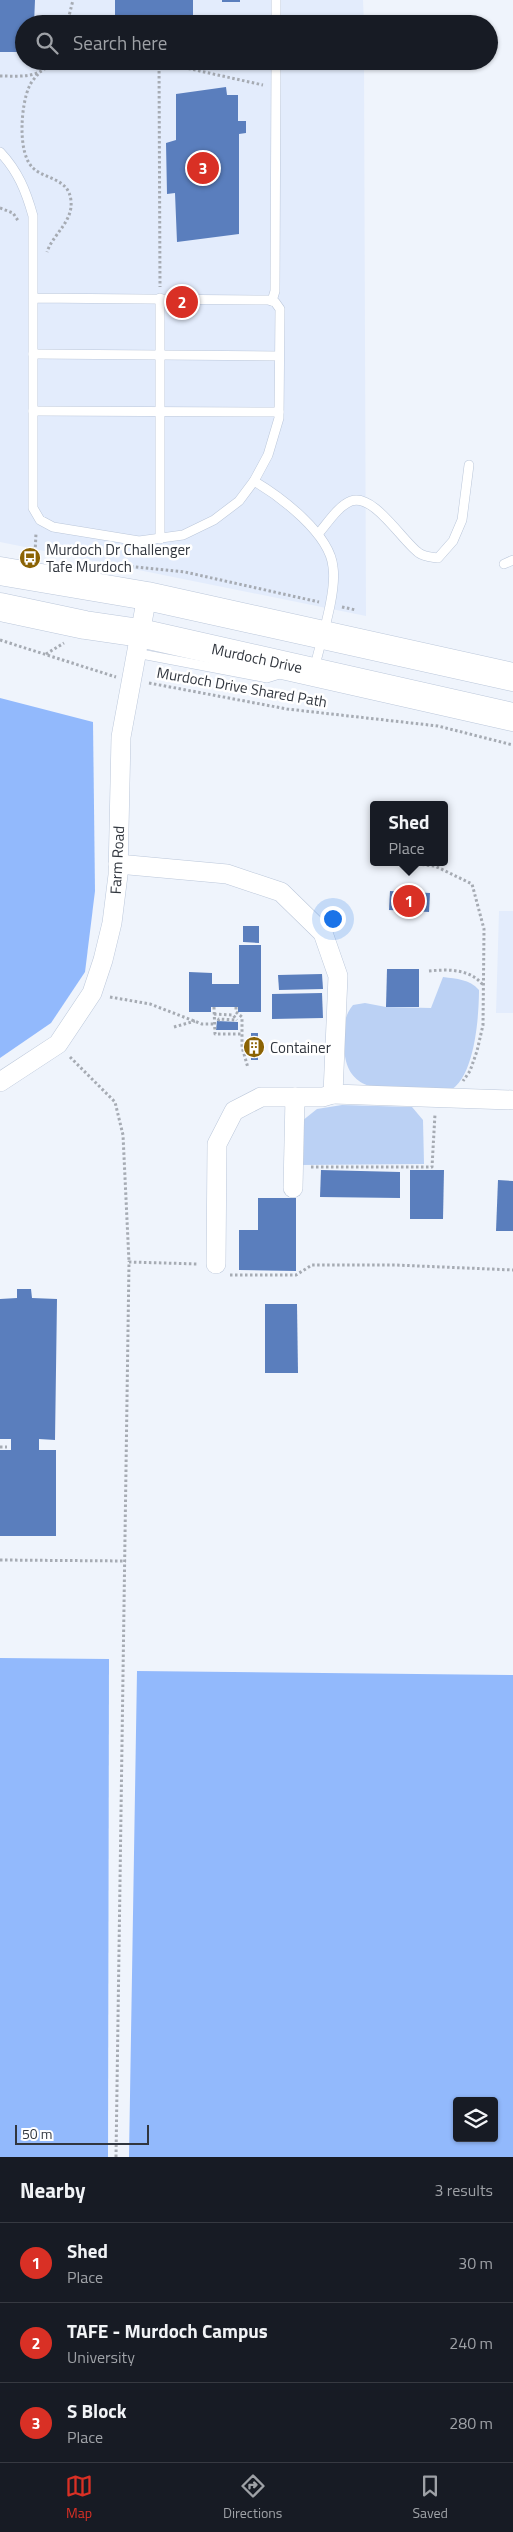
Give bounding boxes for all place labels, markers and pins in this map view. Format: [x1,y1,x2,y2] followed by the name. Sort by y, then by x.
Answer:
[187,149,219,187] pin: 3
[166,283,198,321] pin: 2
[46,538,190,578] place label: Murdoch Dr Challenger Tafe Murdoch
[18,546,42,570] bus stop icon: Murdoch Dr Challenger Tafe Murdoch
[393,882,425,920] pin: 1
[242,1035,266,1059] building icon: Container
[270,1036,331,1059] place label: Container

